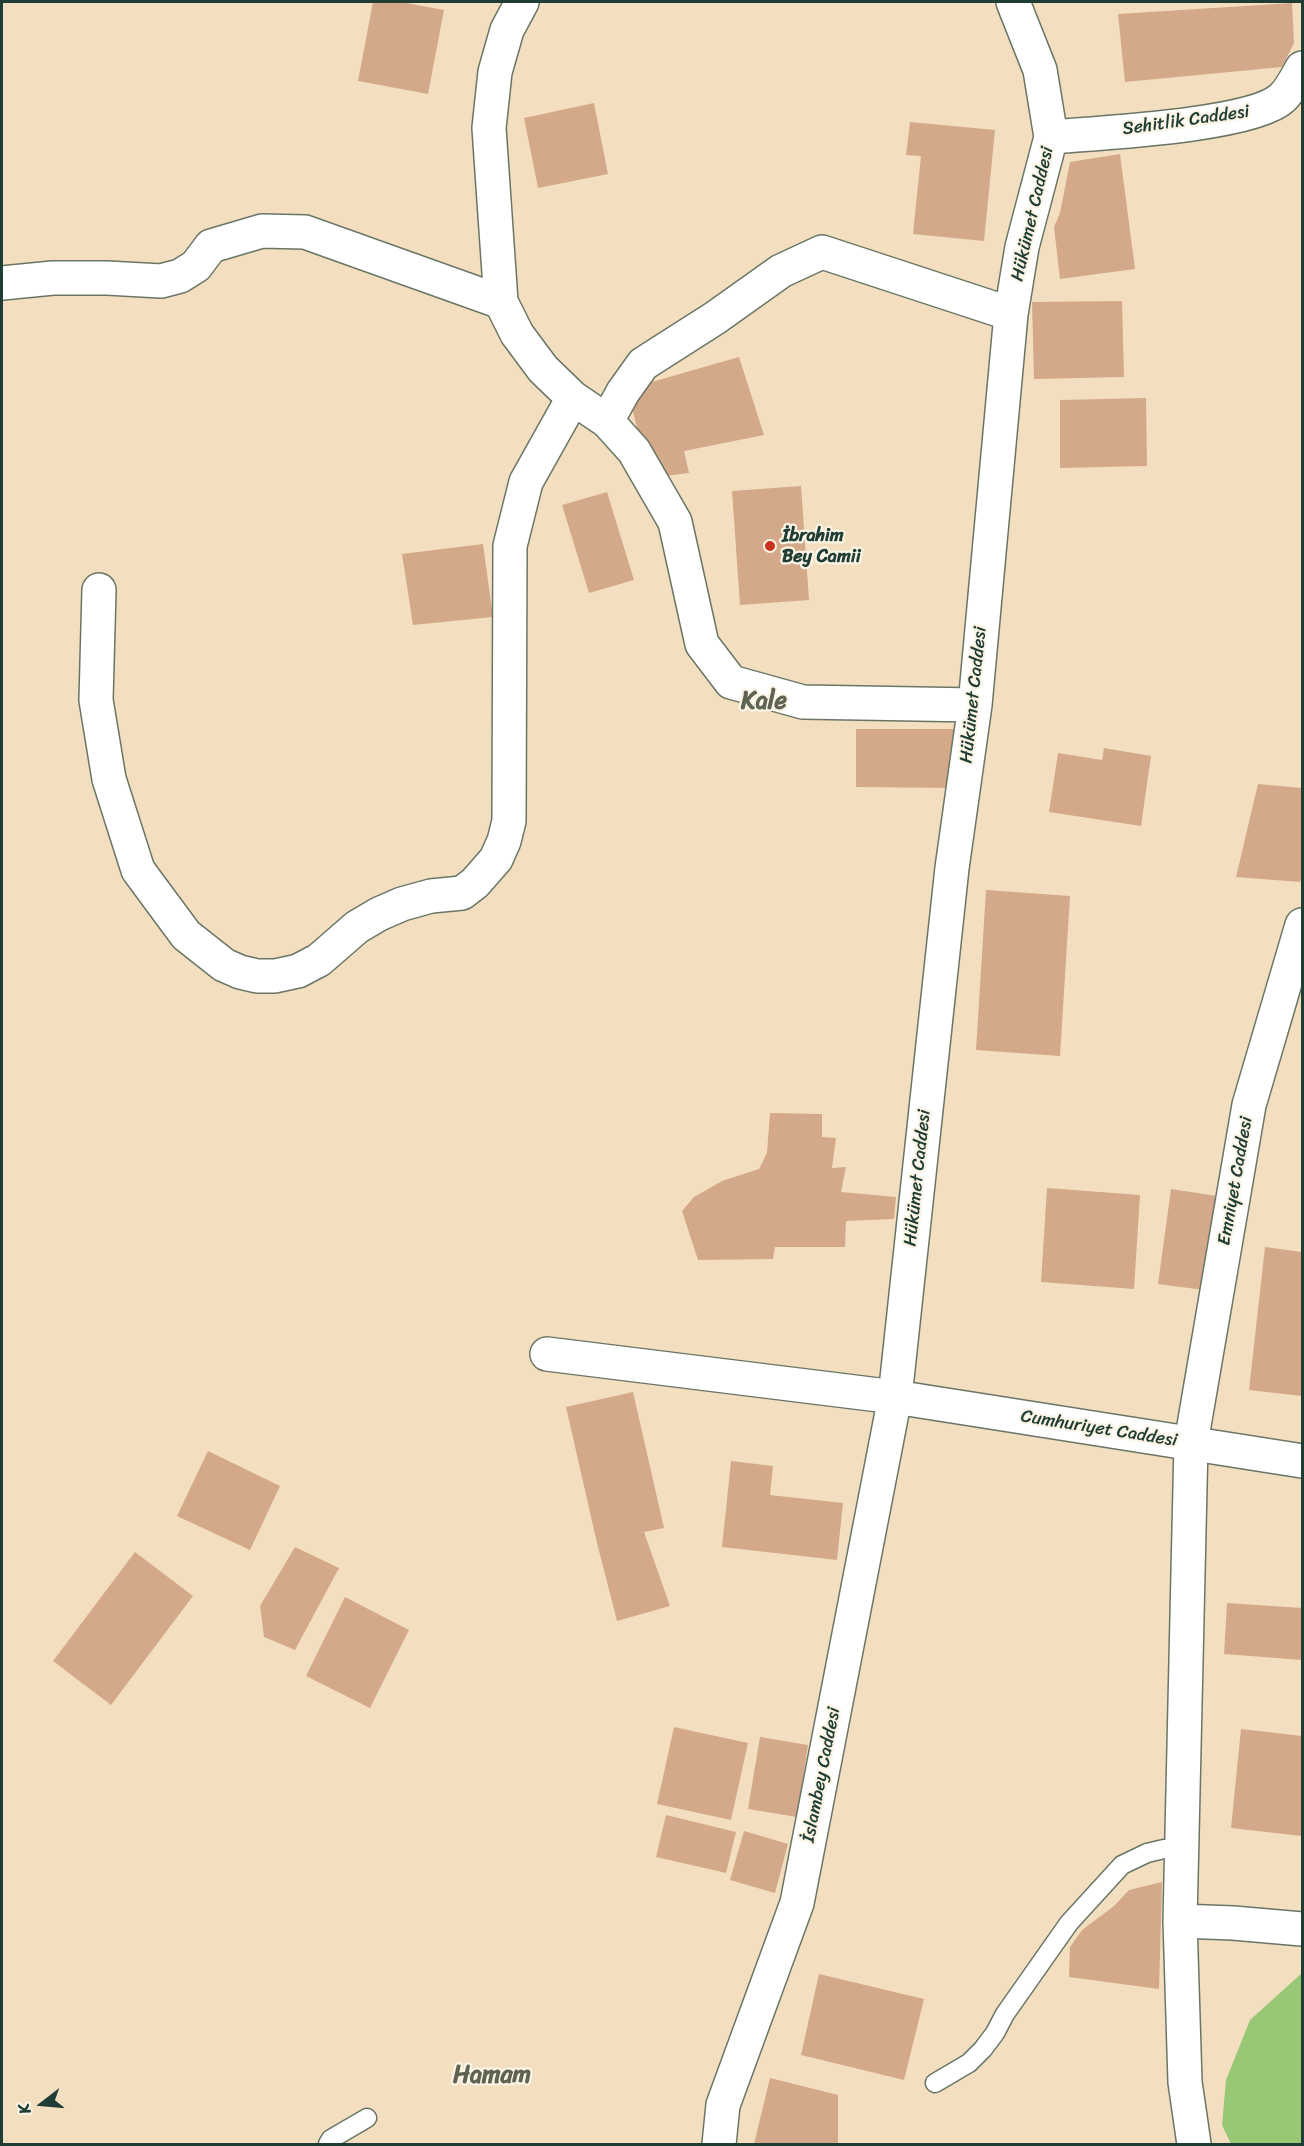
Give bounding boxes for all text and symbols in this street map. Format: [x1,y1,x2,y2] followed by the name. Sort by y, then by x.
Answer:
[1121,101,1251,141] street label: Sehitlik Caddesi
[1007,145,1059,283] street label: Hükümet Caddesi
[782,525,861,568] place label: İbrahim Bey Camii
[763,539,777,553] marker: İbrahim Bey Camii
[956,626,992,764] street label: Hükümet Caddesi
[741,688,787,716] district label: Kale
[900,1109,936,1247] street label: Hükümet Caddesi
[1214,1115,1258,1247] street label: Emniyet Caddesi
[1019,1406,1179,1452] street label: Cumhuriyet Caddesi
[798,1706,846,1844] street label: İslambey Caddesi
[453,2062,531,2090] district label: Hamam
[12,2074,72,2134] north arrow
[9,2100,39,2118] text: K

